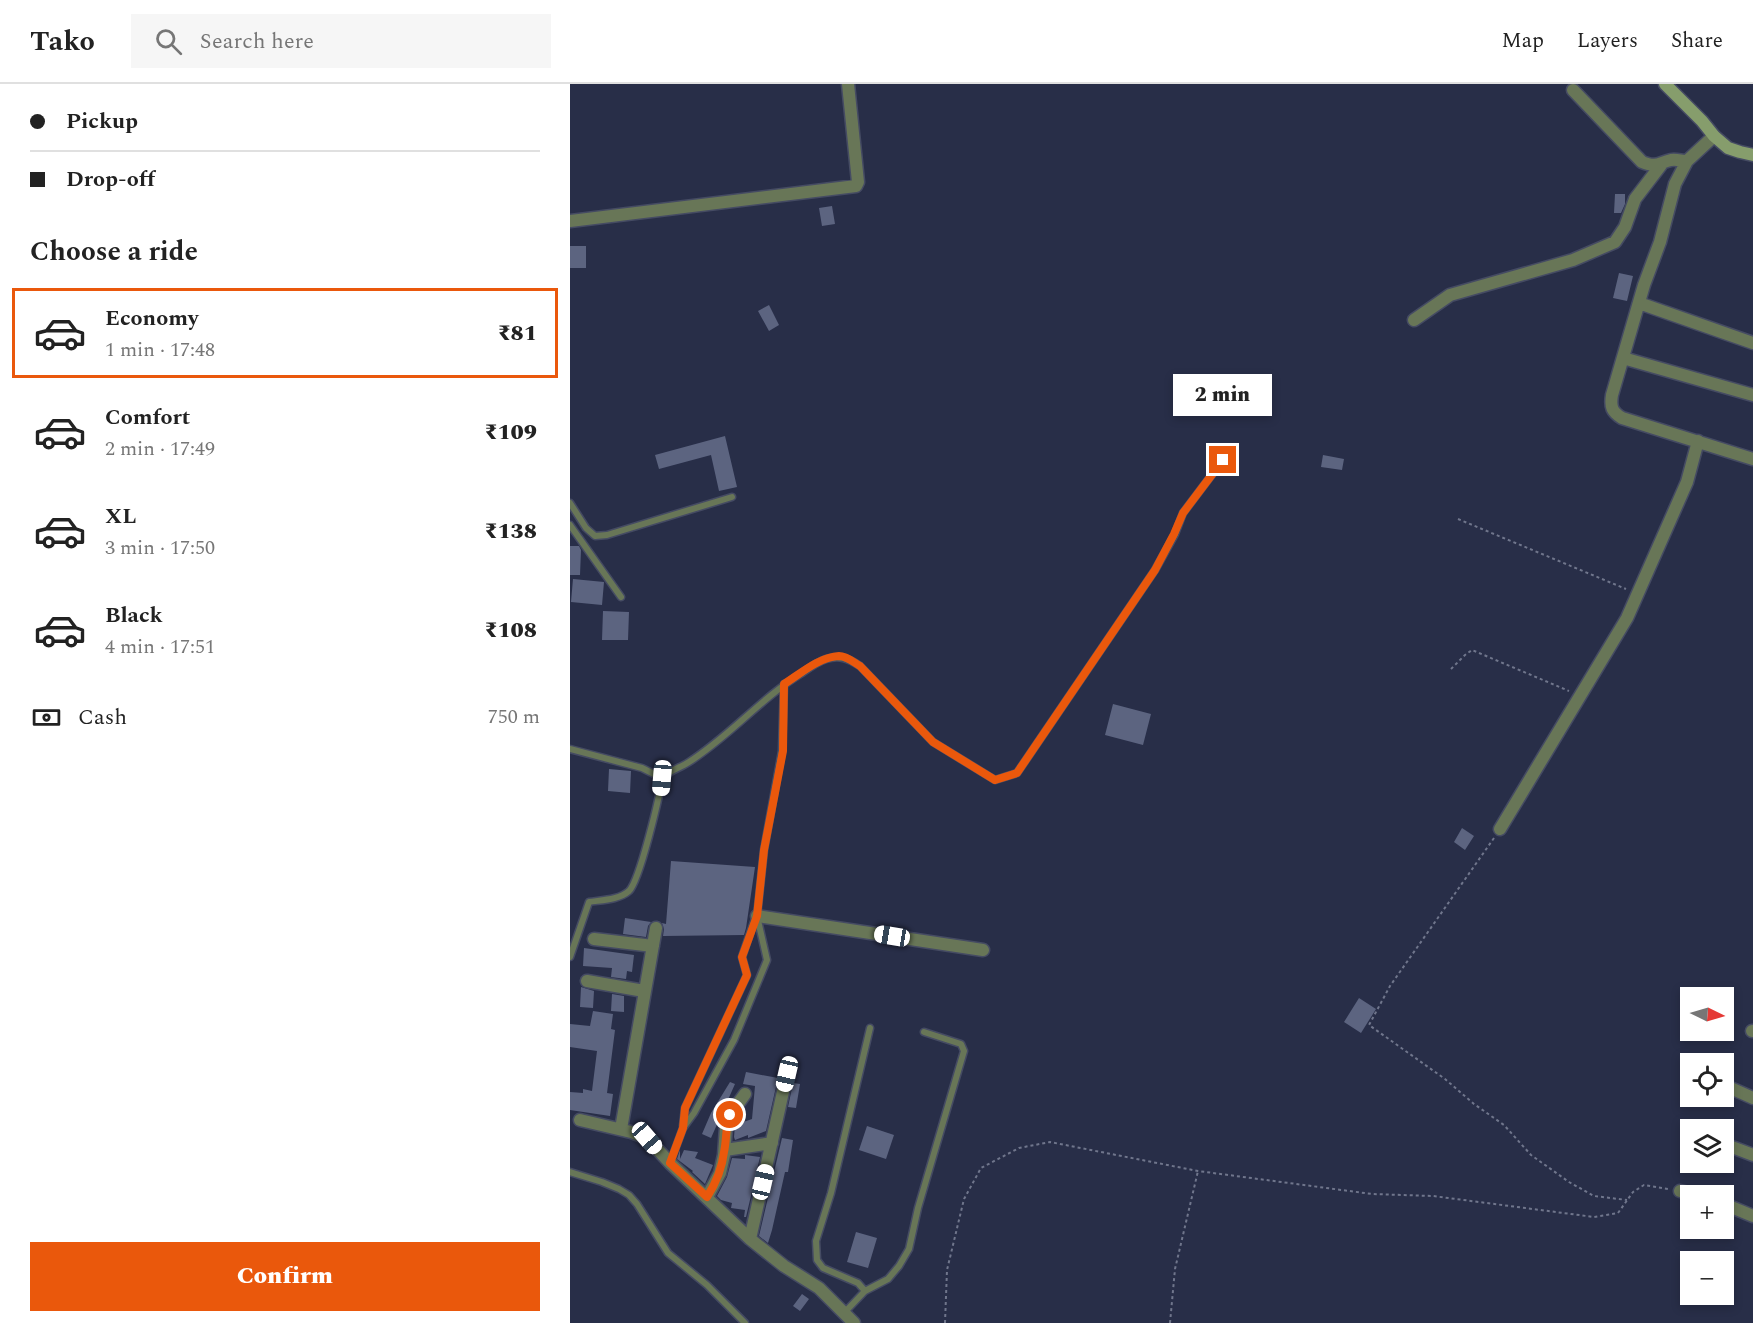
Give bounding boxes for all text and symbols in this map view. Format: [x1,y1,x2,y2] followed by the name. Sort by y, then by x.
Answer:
[131,14,551,68] search box
[30,20,95,63] text: Tako
[152,25,185,58] icon: search
[200,25,314,58] text: Search here
[1502,25,1544,57] text: Map
[1577,25,1638,57] text: Layers
[1671,25,1723,57] text: Share
[66,105,138,138] text: Pickup
[66,163,155,196] text: Drop-off
[30,231,198,273] text: Choose a ride
[105,302,198,335] text: Economy
[33,306,87,360] icon: car
[497,317,537,350] text: ₹81
[105,335,215,365] text: 1 min · 17:48
[1174,373,1272,415] callout: 2 min
[1195,380,1250,410] text: 2 min
[105,401,190,434] text: Comfort
[33,405,87,459] icon: car
[484,416,537,449] text: ₹109
[105,434,215,464] text: 2 min · 17:49
[1209,446,1236,473] route end
[105,500,136,533] text: XL
[33,504,87,558] icon: car
[484,515,537,548] text: ₹138
[105,533,215,563] text: 3 min · 17:50
[105,599,163,632] text: Black
[33,603,87,657] icon: car
[484,614,537,647] text: ₹108
[105,632,215,662] text: 4 min · 17:51
[30,701,63,734] icon: cash
[78,701,127,734] text: Cash
[488,702,540,732] text: 750 m
[651,759,673,797] car
[873,924,911,948] car
[1680,987,1734,1041] north arrow
[1680,987,1734,1305] map controls
[1680,1053,1734,1107] button: locate
[774,1054,800,1094] car
[716,1101,743,1128] route start
[628,1119,666,1157] car
[1680,1119,1734,1173] button: layers
[750,1162,776,1202] car
[1680,1185,1734,1239] button: +
[30,1242,540,1311] button: Confirm
[1680,1251,1734,1305] button: −

